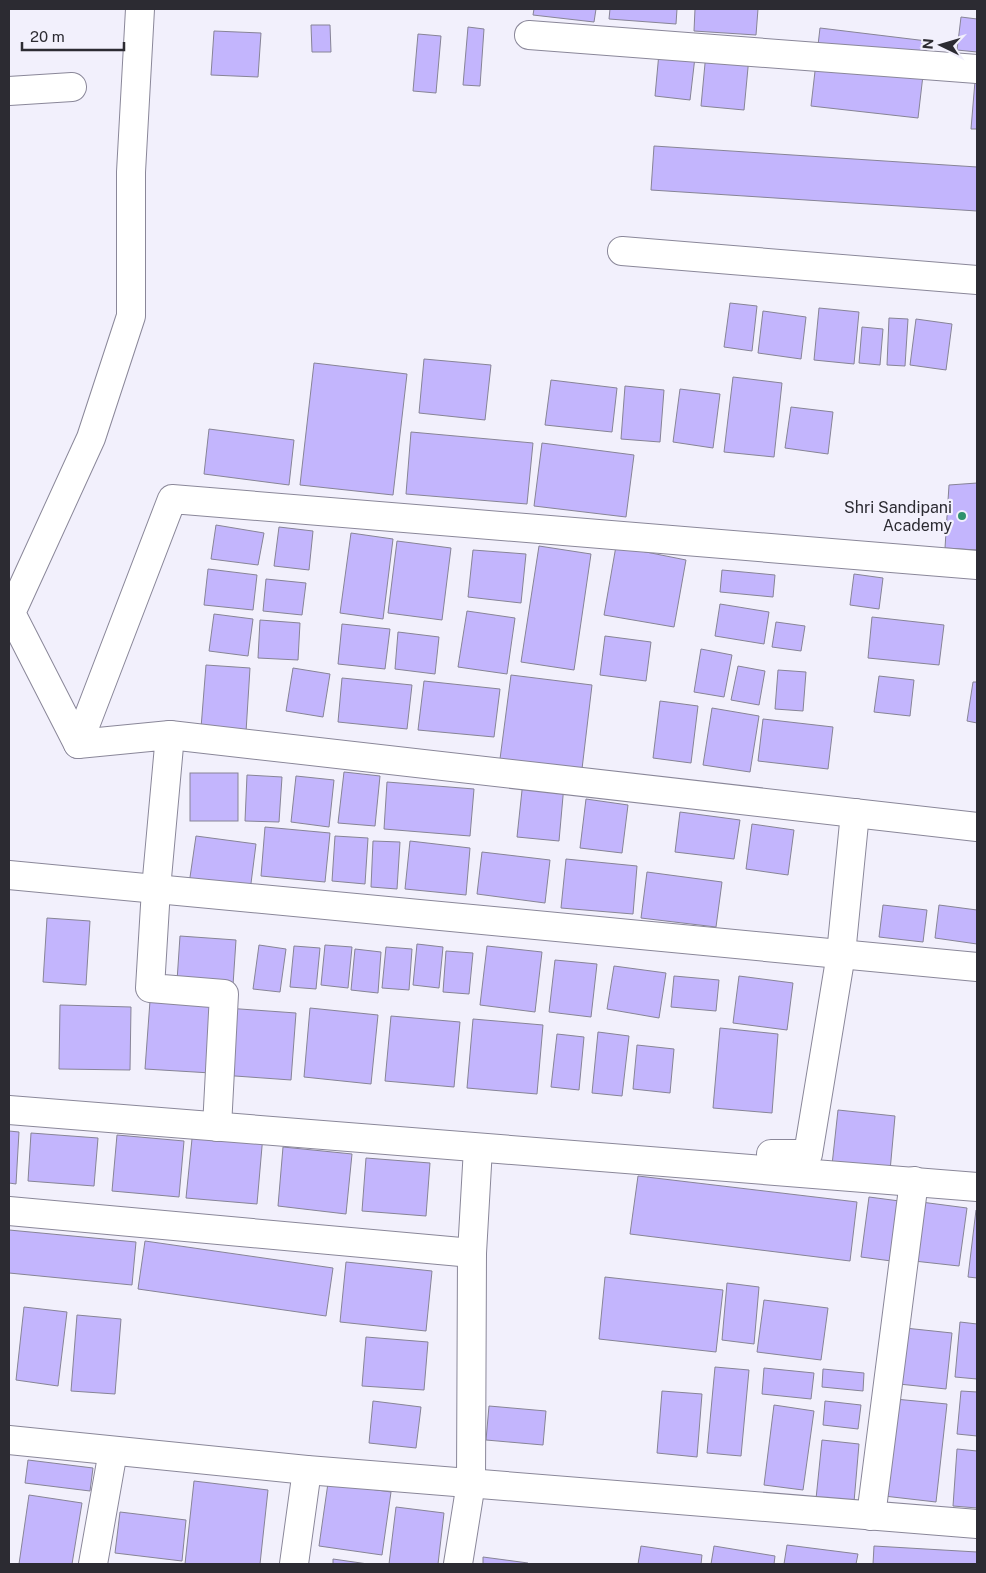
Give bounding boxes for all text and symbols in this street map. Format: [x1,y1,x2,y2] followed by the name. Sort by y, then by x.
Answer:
[22,20,125,52] scale bar
[916,20,966,70] north arrow
[30,28,65,45] text: 20 m
[920,38,936,50] text: N
[844,498,952,535] place label: Shri Sandipani Academy
[956,510,968,522] marker: Shri Sandipani Academy

